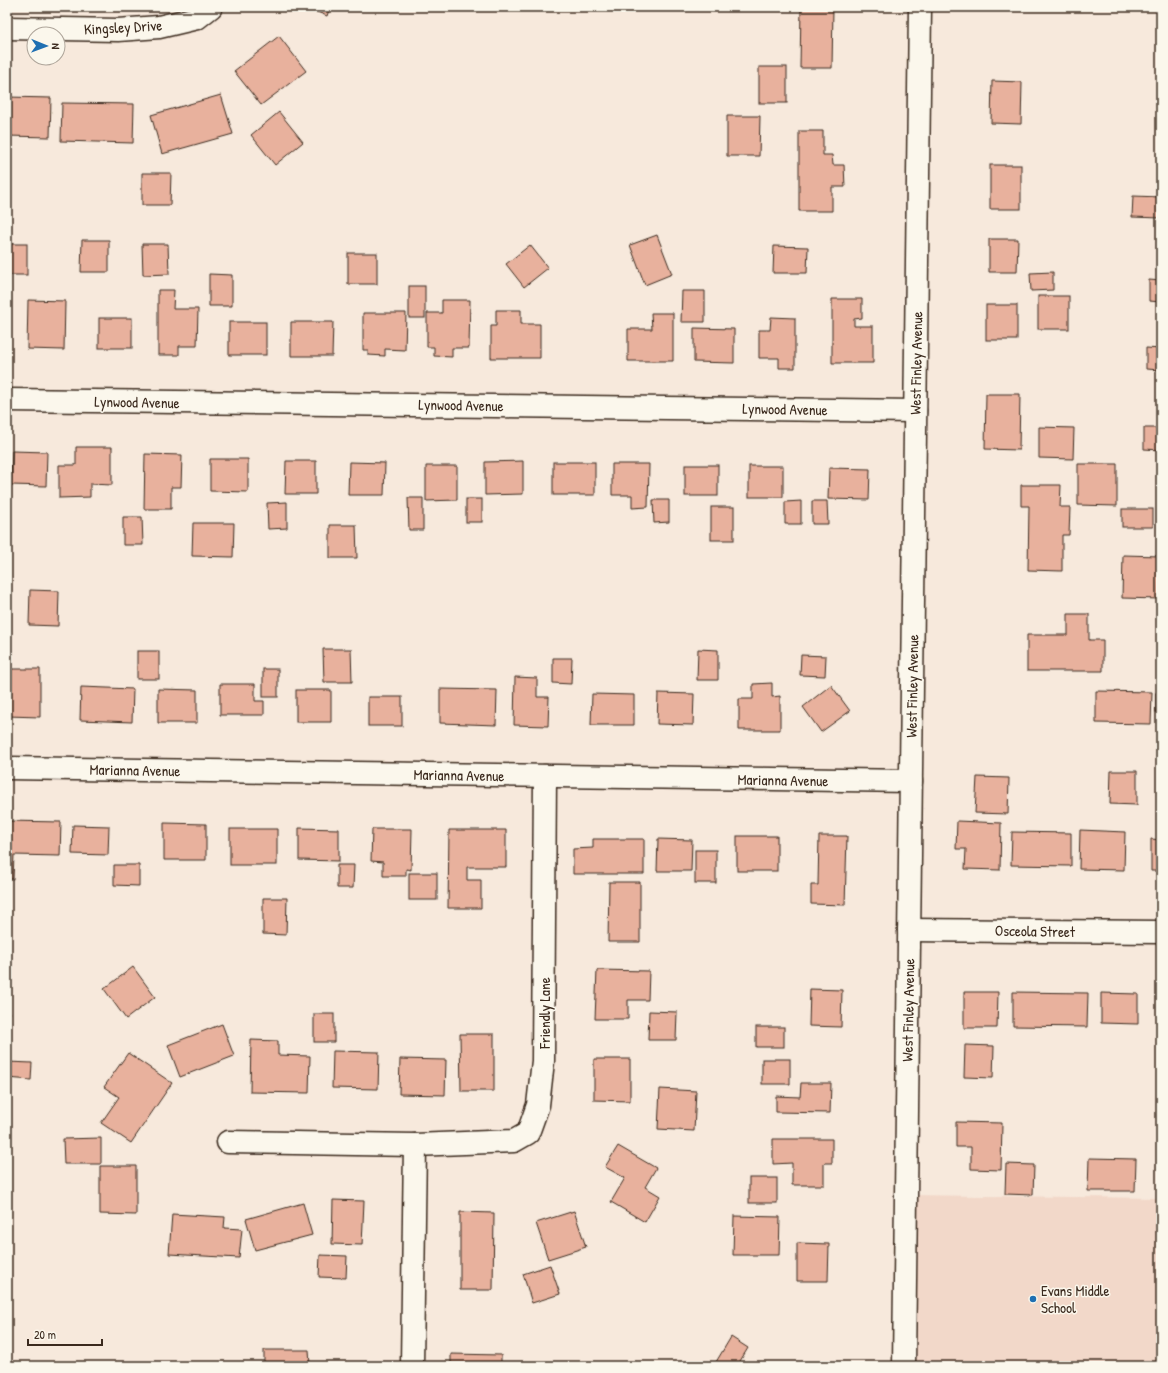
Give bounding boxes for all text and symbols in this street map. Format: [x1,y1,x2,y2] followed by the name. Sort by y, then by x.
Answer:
[83,14,163,40] street label: Kingsley Drive
[26,26,66,66] north arrow
[49,43,63,49] text: N
[905,311,927,415] street label: West Finley Avenue
[94,391,180,413] street label: Lynwood Avenue
[418,394,504,416] street label: Lynwood Avenue
[742,398,828,420] street label: Lynwood Avenue
[901,634,923,738] street label: West Finley Avenue
[89,759,181,781] street label: Marianna Avenue
[413,764,505,786] street label: Marianna Avenue
[737,769,829,791] street label: Marianna Avenue
[995,920,1076,942] street label: Osceola Street
[897,958,919,1062] street label: West Finley Avenue
[534,977,555,1050] street label: Friendly Lane
[1041,1280,1109,1318] place label: Evans Middle School
[1028,1294,1038,1304] marker: Evans Middle School
[28,1321,102,1347] scale bar
[34,1326,56,1343] text: 20 m

